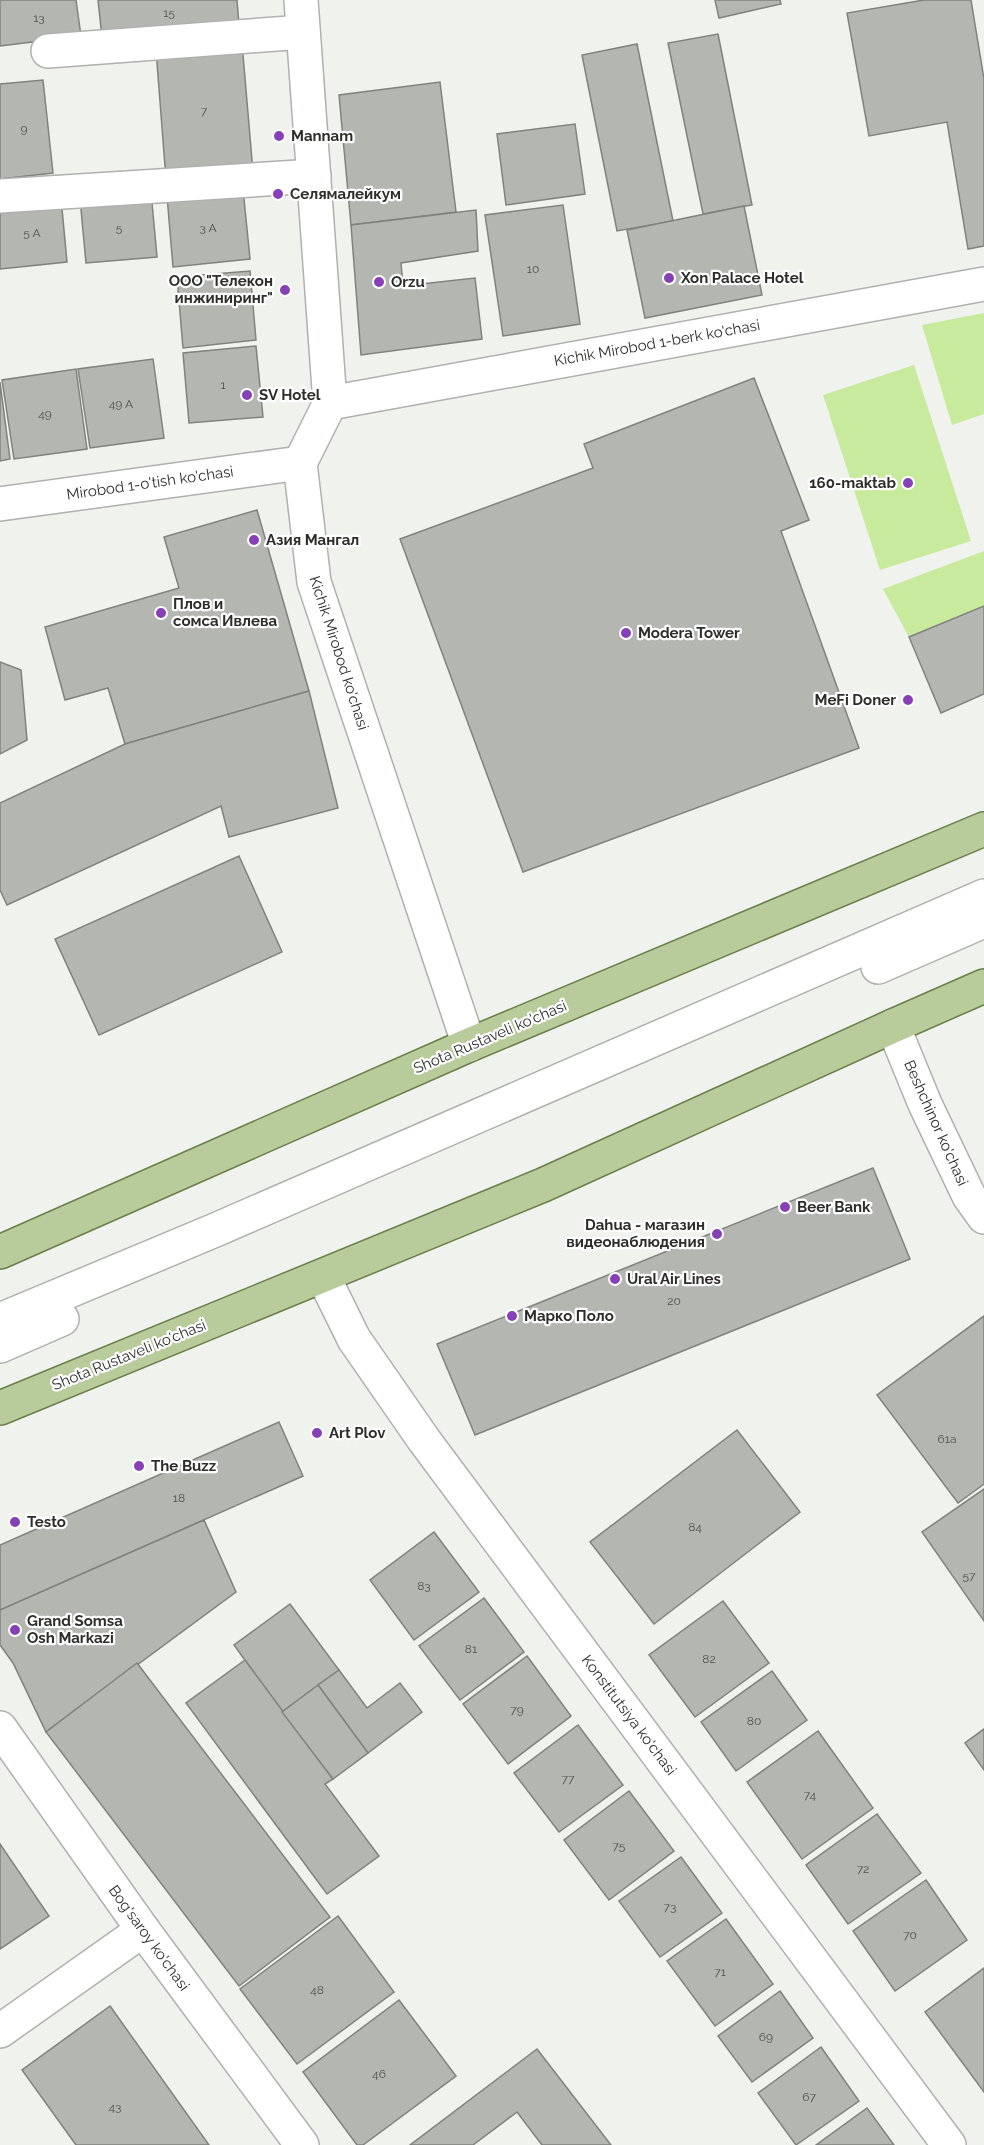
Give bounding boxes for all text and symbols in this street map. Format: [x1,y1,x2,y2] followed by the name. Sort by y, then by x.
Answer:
[163,6,175,20] house number: 15
[33,11,45,25] house number: 13
[201,104,208,118] house number: 7
[20,122,28,136] house number: 9
[291,127,353,145] place label: Mannam
[272,129,286,143] marker: Mannam
[290,185,401,203] place label: Селямалейкум
[271,187,285,201] marker: Селямалейкум
[116,221,123,235] house number: 5
[199,221,217,235] house number: 3 A
[23,226,41,240] house number: 5 A
[527,262,539,276] house number: 10
[680,269,804,287] place label: Xon Palace Hotel
[662,271,676,285] marker: Xon Palace Hotel
[169,272,273,307] place label: ООО "Телекон инжиниринг"
[391,273,425,291] place label: Orzu
[372,275,386,289] marker: Orzu
[278,283,292,297] marker: ООО "Телекон инжиниринг"
[553,316,761,370] street label: Kichik Mirobod 1-berk ko'chasi
[220,378,226,392] house number: 1
[259,386,321,404] place label: SV Hotel
[240,388,254,402] marker: SV Hotel
[109,397,133,411] house number: 49 A
[38,407,52,421] house number: 49
[65,462,235,504] street label: Mirobod 1-o'tish ko'chasi
[809,474,896,492] place label: 160-maktab
[901,476,915,490] marker: 160-maktab
[266,531,359,549] place label: Азия Мангал
[247,533,261,547] marker: Азия Мангал
[306,574,372,732] street label: Kichik Mirobod ko'chasi
[173,595,277,630] place label: Плов и сомса Ивлева
[154,606,168,620] marker: Плов и сомса Ивлева
[638,624,740,642] place label: Modera Tower
[619,626,633,640] marker: Modera Tower
[815,691,896,709] place label: MeFi Doner
[901,693,915,707] marker: MeFi Doner
[411,997,569,1077] street label: Shota Rustaveli ko'chasi
[900,1057,972,1189] street label: Beshchinor ko'chasi
[797,1198,871,1216] place label: Beer Bank
[778,1200,792,1214] marker: Beer Bank
[566,1216,705,1251] place label: Dahua - магазин видеонаблюдения
[710,1227,724,1241] marker: Dahua - магазин видеонаблюдения
[627,1270,721,1288] place label: Ural Air Lines
[608,1272,622,1286] marker: Ural Air Lines
[667,1294,681,1308] house number: 20
[524,1307,614,1325] place label: Марко Поло
[505,1309,519,1323] marker: Марко Поло
[49,1316,209,1394] street label: Shota Rustaveli ko'chasi
[329,1424,386,1442] place label: Art Plov
[310,1426,324,1440] marker: Art Plov
[938,1432,956,1446] house number: 61a
[151,1457,216,1475] place label: The Buzz
[132,1459,146,1473] marker: The Buzz
[173,1491,185,1505] house number: 18
[27,1513,66,1531] place label: Testo
[8,1515,22,1529] marker: Testo
[688,1520,702,1534] house number: 84
[963,1569,976,1583] house number: 57
[417,1579,431,1593] house number: 83
[27,1612,123,1647] place label: Grand Somsa Osh Markazi
[8,1623,22,1637] marker: Grand Somsa Osh Markazi
[465,1642,477,1656] house number: 81
[578,1651,680,1779] street label: Konstitutsiya ko'chasi
[702,1652,716,1666] house number: 82
[510,1703,524,1717] house number: 79
[747,1714,761,1728] house number: 80
[562,1772,575,1786] house number: 77
[804,1788,817,1802] house number: 74
[613,1839,626,1853] house number: 75
[857,1862,869,1876] house number: 72
[105,1882,193,1994] street label: Bog'saroy ko'chasi
[664,1900,676,1914] house number: 73
[903,1928,917,1942] house number: 70
[714,1965,726,1979] house number: 71
[310,1983,324,1997] house number: 48
[759,2030,773,2044] house number: 69
[372,2067,386,2081] house number: 46
[802,2090,816,2104] house number: 67
[109,2100,121,2114] house number: 43

